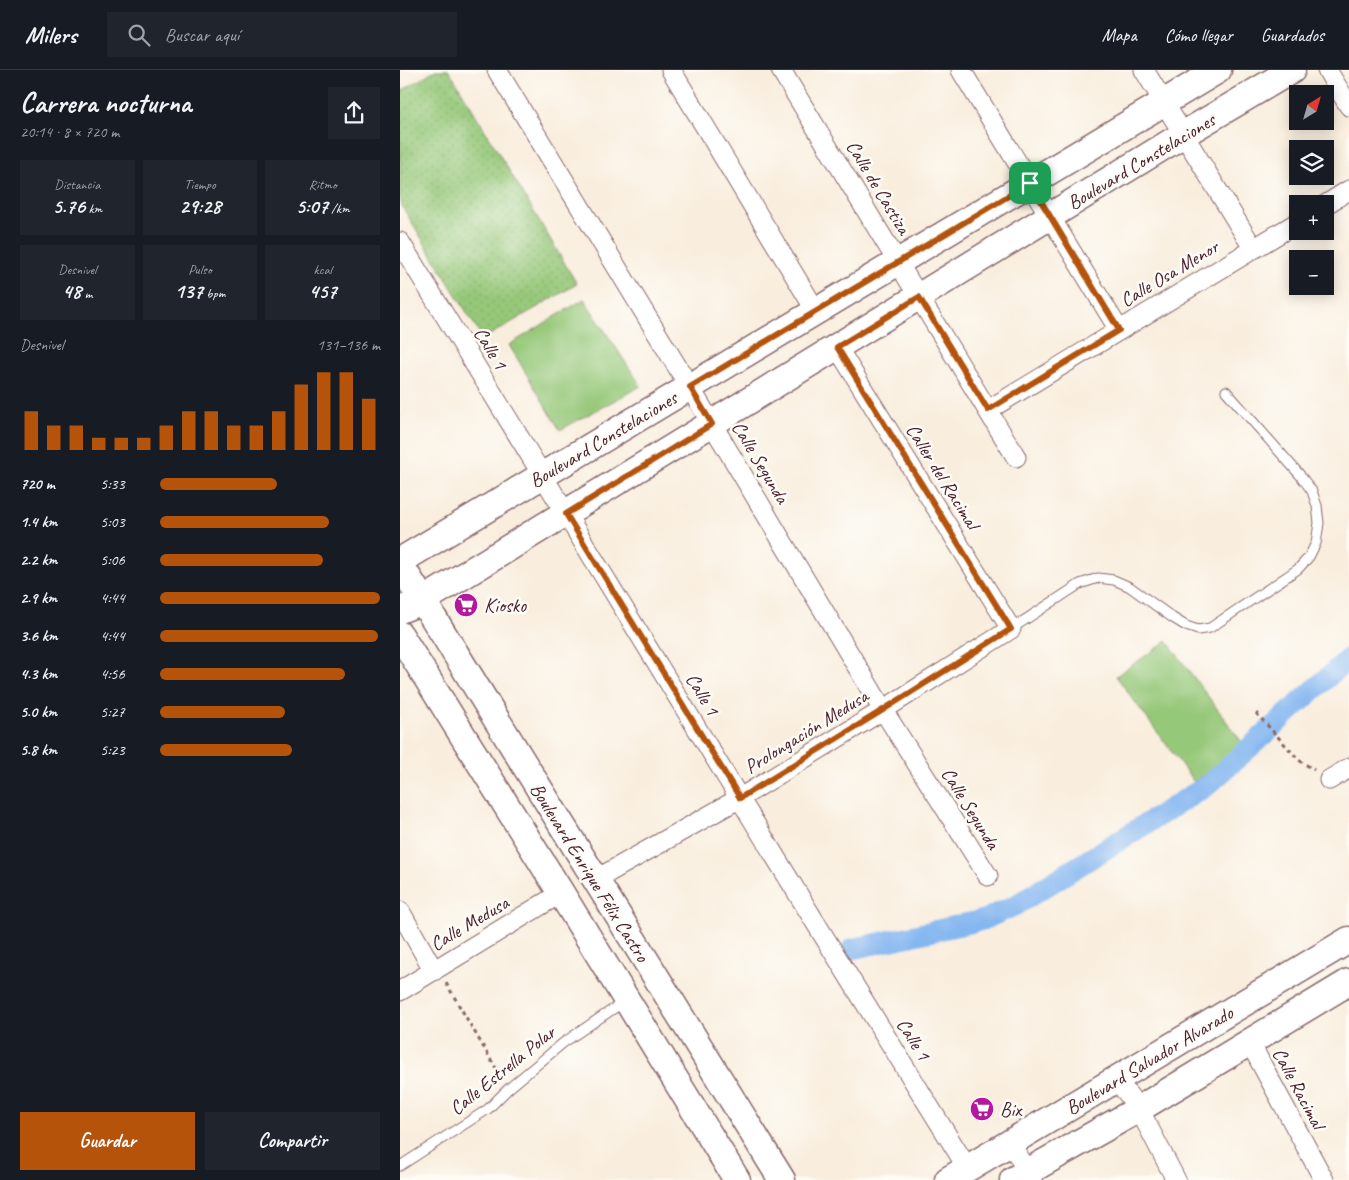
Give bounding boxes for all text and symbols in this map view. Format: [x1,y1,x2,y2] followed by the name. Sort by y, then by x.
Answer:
[107,12,457,57] search box
[25,20,77,50] text: Milers
[125,21,153,49] icon: search
[165,23,239,47] text: Buscar aquí
[1102,24,1137,46] text: Mapa
[1165,24,1233,46] text: Cómo llegar
[1261,24,1324,46] text: Guardados
[20,85,191,120] text: Carrera nocturna
[1289,85,1334,130] north arrow
[1289,85,1334,295] map controls
[328,87,380,139] button: share
[1063,106,1222,215] street label: Boulevard Constelaciones
[20,122,119,142] text: 20:14 · 8 × 720 m
[841,136,917,240] street label: Calle de Castiza
[1289,140,1334,185] button: layers
[1009,162,1051,204] pin
[1016,169,1044,197] icon: arrive
[54,176,100,193] text: Distancia
[184,176,216,193] text: Tiempo
[309,176,337,193] text: Ritmo
[53,193,85,219] text: 5.76
[179,193,221,219] text: 29:28
[296,193,328,219] text: 5:07
[1289,195,1334,240] button: +
[85,200,102,217] text: km
[328,200,350,217] text: /km
[1116,233,1224,313] street label: Calle Osa Menor
[1289,250,1334,295] button: −
[58,261,96,278] text: Desnivel
[188,261,212,278] text: Pulso
[313,261,332,278] text: kcal
[62,278,81,304] text: 48
[175,278,203,304] text: 137
[309,278,337,304] text: 457
[81,285,92,302] text: m
[203,285,225,302] text: bpm
[468,322,513,375] street label: Calle 1
[20,335,63,355] text: Desnivel
[317,335,380,355] text: 131–136 m
[525,384,684,493] street label: Boulevard Constelaciones
[726,416,796,510] street label: Calle Segunda
[900,419,987,537] street label: Caller del Racimal
[20,474,55,494] text: 720 m
[100,474,125,494] text: 5:33
[20,512,57,532] text: 1.4 km
[100,512,125,532] text: 5:03
[20,550,57,570] text: 2.2 km
[100,550,125,570] text: 5:06
[20,588,57,608] text: 2.9 km
[100,588,125,608] text: 4:44
[453,592,479,618] supermarket icon: Kiosko
[484,593,527,618] place label: Kiosko
[20,626,58,646] text: 3.6 km
[100,626,125,646] text: 4:44
[20,664,57,684] text: 4.3 km
[100,664,125,684] text: 4:56
[680,668,725,721] street label: Calle 1
[740,682,874,779] street label: Prolongación Medusa
[20,702,57,722] text: 5.0 km
[100,702,125,722] text: 5:27
[20,740,57,760] text: 5.8 km
[100,740,125,760] text: 5:23
[936,763,1007,856] street label: Calle Segunda
[524,778,655,967] street label: Boulevard Enrique Félix Castro
[425,889,515,957] street label: Calle Medusa
[1061,1000,1238,1120] street label: Boulevard Salvador Alvarado
[891,1013,937,1066] street label: Calle 1
[444,1019,562,1121] street label: Calle Estrella Polar
[1267,1043,1332,1136] street label: Calle Racimal
[969,1096,995,1122] supermarket icon: Bix
[1000,1097,1023,1122] place label: Bix
[20,1112,195,1170] button: Guardar
[205,1112,380,1170] button: Compartir

